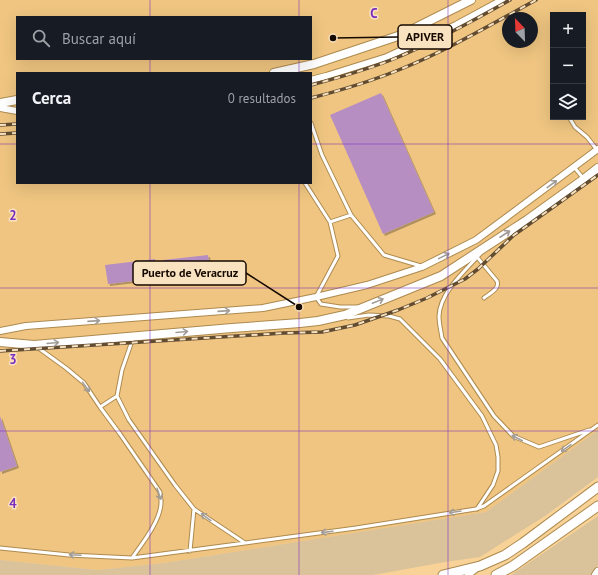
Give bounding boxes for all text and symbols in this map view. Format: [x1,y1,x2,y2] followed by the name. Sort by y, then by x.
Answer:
[370,5,378,22] text: C
[502,12,538,48] north arrow
[550,12,586,120] map controls
[550,12,586,48] button: +
[16,16,312,60] search box
[398,25,452,49] callout: APIVER
[30,27,52,49] icon: search
[62,29,136,48] text: Buscar aquí
[406,29,445,44] text: APIVER
[550,48,586,84] button: −
[550,84,586,120] button: layers
[32,87,71,109] text: Cerca
[228,90,296,107] text: 0 resultados
[546,180,557,188] one-way arrow
[9,207,17,224] text: 2
[499,230,511,238] one-way arrow
[438,252,450,259] one-way arrow
[133,261,246,285] callout: Puerto de Veracruz
[142,265,239,280] text: Puerto de Veracruz
[372,297,384,304] one-way arrow
[217,307,230,314] one-way arrow
[87,317,100,324] one-way arrow
[175,329,188,336] one-way arrow
[46,340,59,347] one-way arrow
[9,351,17,368] text: 3
[82,381,90,392] one-way arrow
[511,433,523,441] one-way arrow
[561,444,572,452] one-way arrow
[156,487,163,500] one-way arrow
[9,495,17,512] text: 4
[449,508,462,516] one-way arrow
[200,513,211,521] one-way arrow
[321,528,334,536] one-way arrow
[69,551,82,558] one-way arrow

